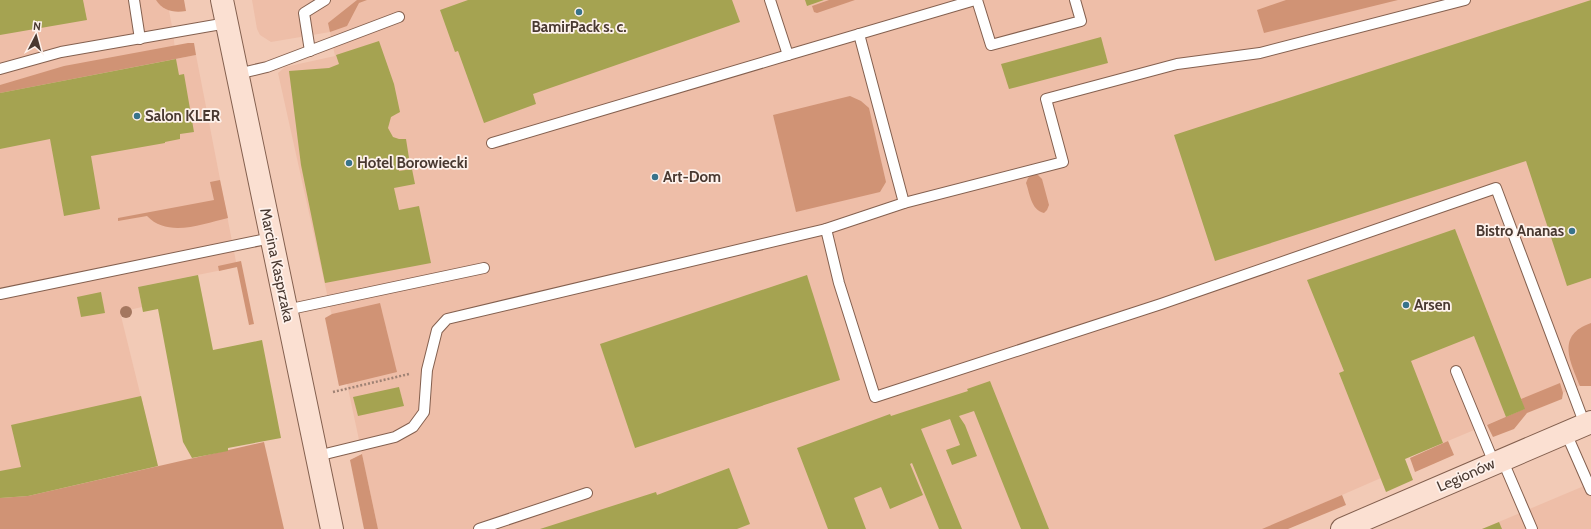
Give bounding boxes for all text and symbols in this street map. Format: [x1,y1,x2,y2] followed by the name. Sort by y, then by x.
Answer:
[574,7,584,17] marker: BamirPack s. c.
[16,16,56,56] north arrow
[531,18,627,36] place label: BamirPack s. c.
[32,19,42,33] text: N
[145,107,221,125] place label: Salon KLER
[132,111,142,121] marker: Salon KLER
[357,154,468,172] place label: Hotel Borowiecki
[344,158,354,168] marker: Hotel Borowiecki
[663,168,721,186] place label: Art-Dom
[650,172,660,182] marker: Art-Dom
[256,206,298,324] street label: Marcina Kasprzaka
[1476,222,1564,240] place label: Bistro Ananas
[1567,226,1577,236] marker: Bistro Ananas
[1414,296,1451,314] place label: Arsen
[1401,300,1411,310] marker: Arsen
[1434,454,1498,496] street label: Legionów

